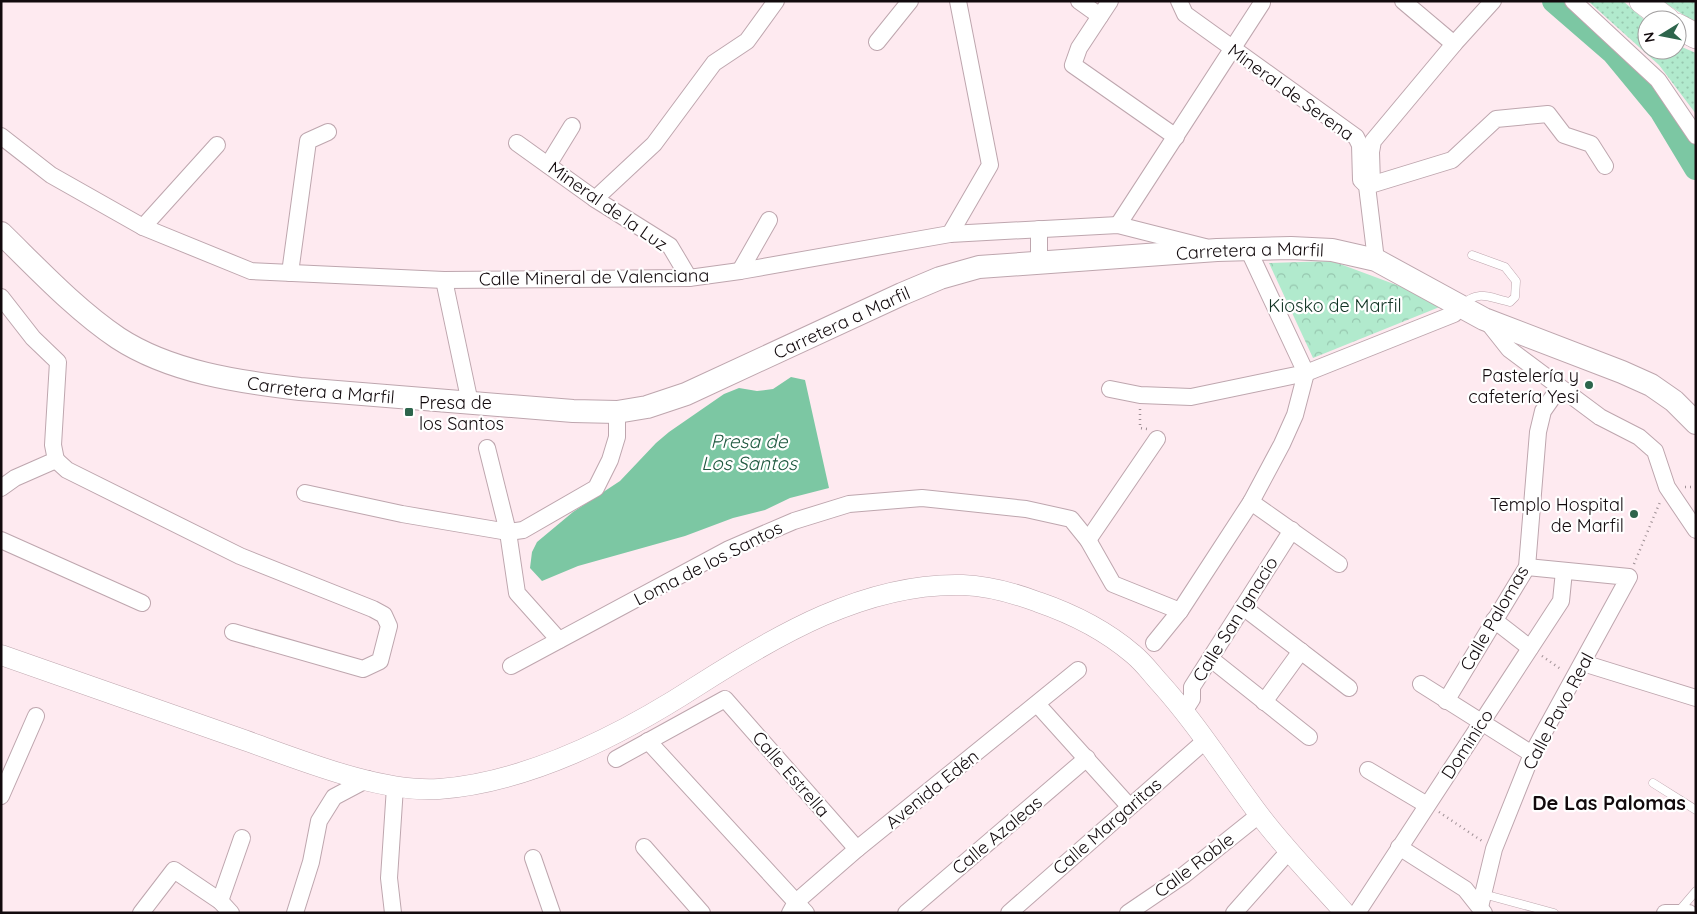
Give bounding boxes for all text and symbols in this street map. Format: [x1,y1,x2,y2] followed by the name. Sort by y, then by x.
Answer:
[1637,10,1687,60] north arrow
[1639,31,1659,44] text: N
[1223,39,1359,145] street label: Mineral de Serena
[544,156,672,256] street label: Mineral de la Luz
[1175,236,1325,264] street label: Carretera a Marfil
[479,263,709,291] street label: Calle Mineral de Valenciana
[770,280,913,364] street label: Carretera a Marfil
[1268,294,1402,317] park label: Kiosko de Marfil
[1468,364,1579,408] place label: Pastelería y cafetería Yesi
[246,371,396,408] street label: Carretera a Marfil
[1583,379,1595,391] marker: Pastelería y cafetería Yesi
[419,391,504,435] place label: Presa de los Santos
[403,406,415,418] marker: Presa de los Santos
[701,429,798,475] water label: Presa de Los Santos
[1490,493,1624,537] place label: Templo Hospital de Marfil
[1628,508,1640,520] marker: Templo Hospital de Marfil
[630,516,786,610] street label: Loma de los Santos
[1187,552,1283,686] street label: Calle San Ignacio
[1455,561,1533,675] street label: Calle Palomas
[1517,648,1599,774] street label: Calle Pavo Real
[1436,705,1498,783] street label: Dominico
[747,726,835,822] street label: Calle Estrella
[881,744,983,834] street label: Avenida Edén
[1048,773,1166,879] street label: Calle Margaritas
[1532,790,1686,815] district label: De Las Palomas
[947,791,1047,879] street label: Calle Azaleas
[1150,828,1238,902] street label: Calle Roble

